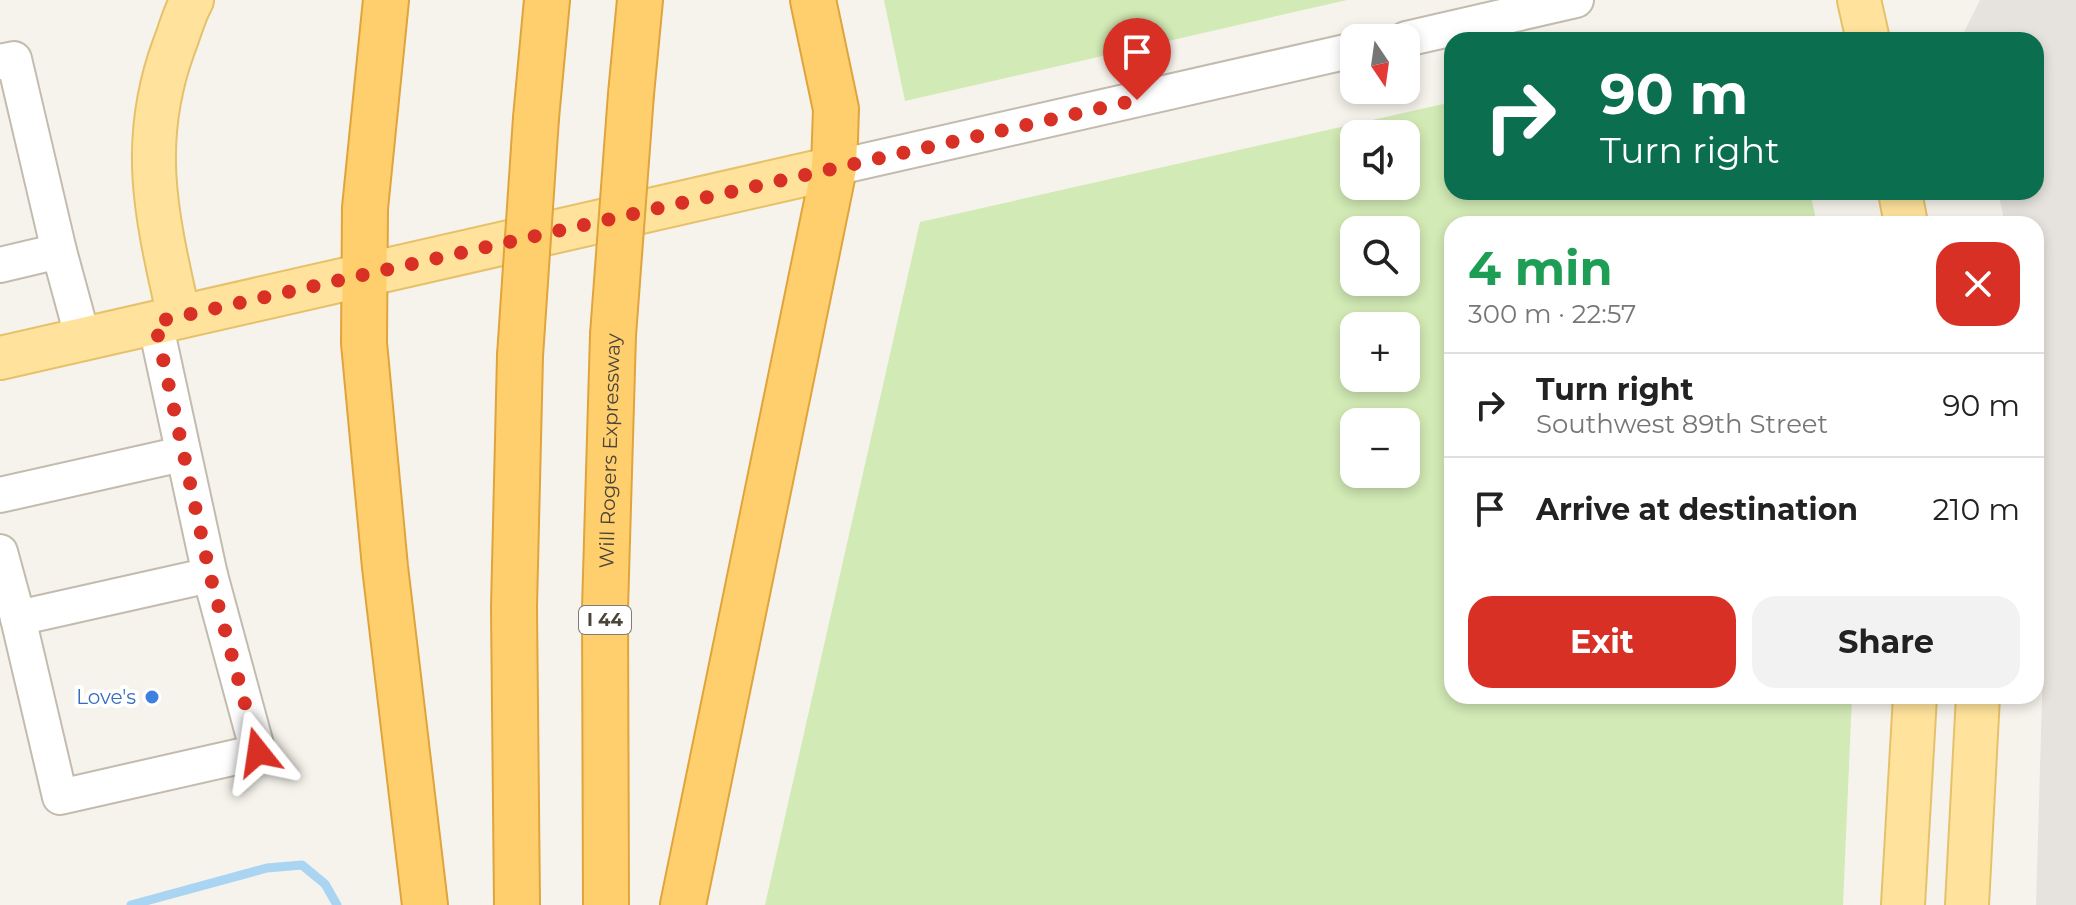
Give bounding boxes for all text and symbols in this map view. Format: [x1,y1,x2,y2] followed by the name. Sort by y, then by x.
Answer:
[1103,18,1171,100] pin
[1340,24,1420,104] north arrow
[1340,24,1420,488] map controls
[1115,30,1159,74] icon: arrive
[1600,60,1748,128] text: 90 m
[1468,64,1572,168] icon: right
[1340,120,1420,200] button: sound
[1600,128,1780,172] text: Turn right
[1340,216,1420,296] button: search
[1468,239,1613,297] text: 4 min
[1936,242,2020,326] button: close
[1468,298,1636,330] text: 300 m · 22:57
[1340,312,1420,392] button: +
[594,333,625,569] street label: Will Rogers Expressway
[1536,371,1693,408] text: Turn right
[1468,383,1512,427] icon: right
[1942,387,2020,424] text: 90 m
[1340,408,1420,488] button: −
[1536,408,1828,440] text: Southwest 89th Street
[1468,487,1512,531] icon: arrive
[1536,491,1858,528] text: Arrive at destination
[1933,491,2020,528] text: 210 m
[1468,596,1736,688] button: Exit
[1752,596,2020,688] button: Share
[579,606,631,634] road number: I 44
[76,685,136,709] place label: Love's
[143,688,161,706] marker: Love's
[216,710,300,794] position arrow

